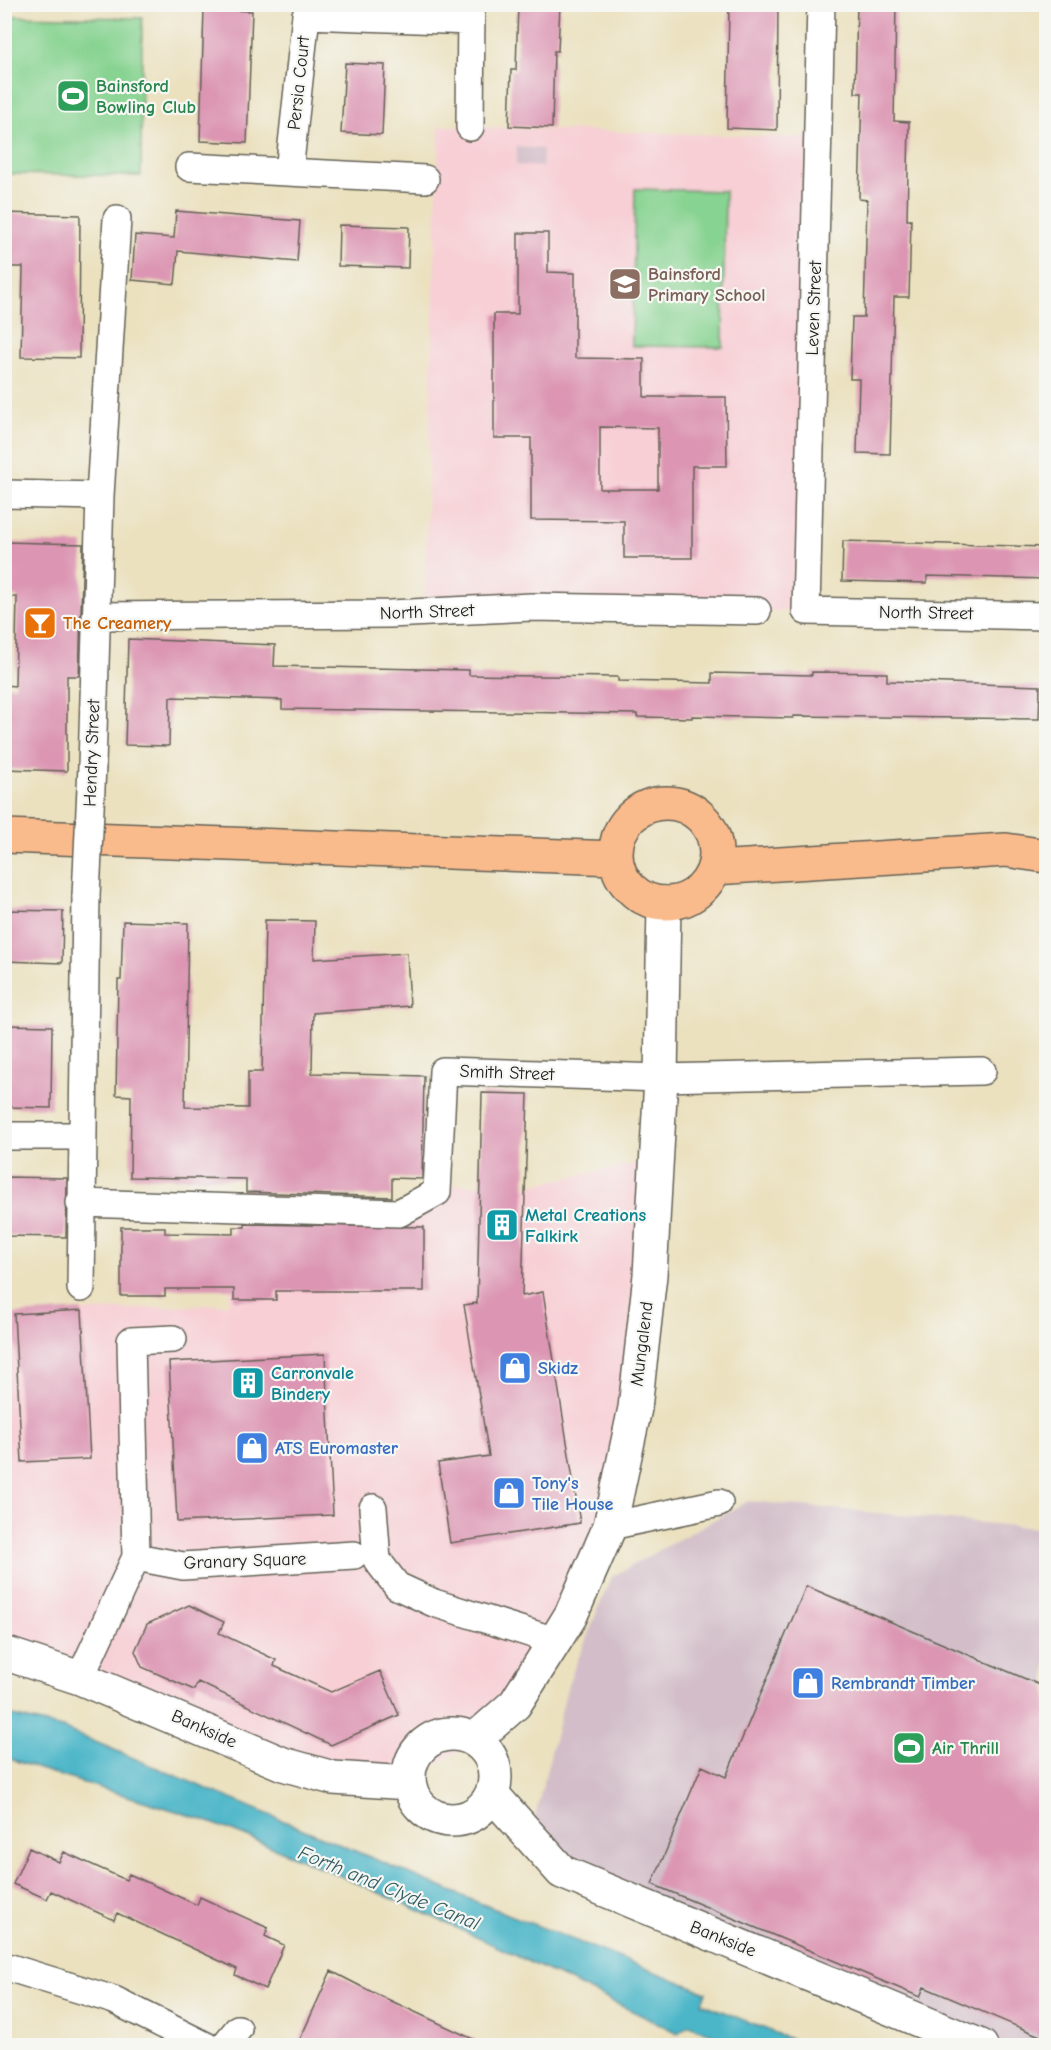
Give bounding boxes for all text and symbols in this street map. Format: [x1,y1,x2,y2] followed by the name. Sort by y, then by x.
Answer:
[284,34,314,131] street label: Persia Court
[96,76,196,118] place label: Bainsford Bowling Club
[55,78,91,114] sports icon: Bainsford Bowling Club
[802,259,826,356] street label: Leven Street
[648,264,766,306] place label: Bainsford Primary School
[607,266,643,302] school or university icon: Bainsford Primary School
[379,600,475,624] street label: North Street
[879,602,974,624] street label: North Street
[22,605,58,641] bar icon: The Creamery
[63,613,172,634] place label: The Creamery
[80,698,104,807] street label: Hendry Street
[459,1061,556,1085] street label: Smith Street
[525,1205,646,1247] place label: Metal Creations Falkirk
[484,1207,520,1243] building icon: Metal Creations Falkirk
[626,1300,658,1388] street label: Mungalend
[497,1350,533,1386] shop icon: Skidz
[538,1358,578,1379] place label: Skidz
[271,1363,354,1405] place label: Carronvale Bindery
[230,1365,266,1401] building icon: Carronvale Bindery
[234,1430,270,1466] shop icon: ATS Euromaster
[275,1438,399,1459] place label: ATS Euromaster
[532,1473,613,1515] place label: Tony's Tile House
[491,1475,527,1511] shop icon: Tony's Tile House
[183,1548,307,1574] street label: Granary Square
[790,1665,826,1701] shop icon: Rembrandt Timber
[831,1673,976,1694] place label: Rembrandt Timber
[168,1705,240,1753] street label: Bankside
[891,1730,927,1766] sports icon: Air Thrill
[932,1738,999,1759] place label: Air Thrill
[295,1841,484,1935] water label: Forth and Clyde Canal
[687,1916,759,1962] street label: Bankside

